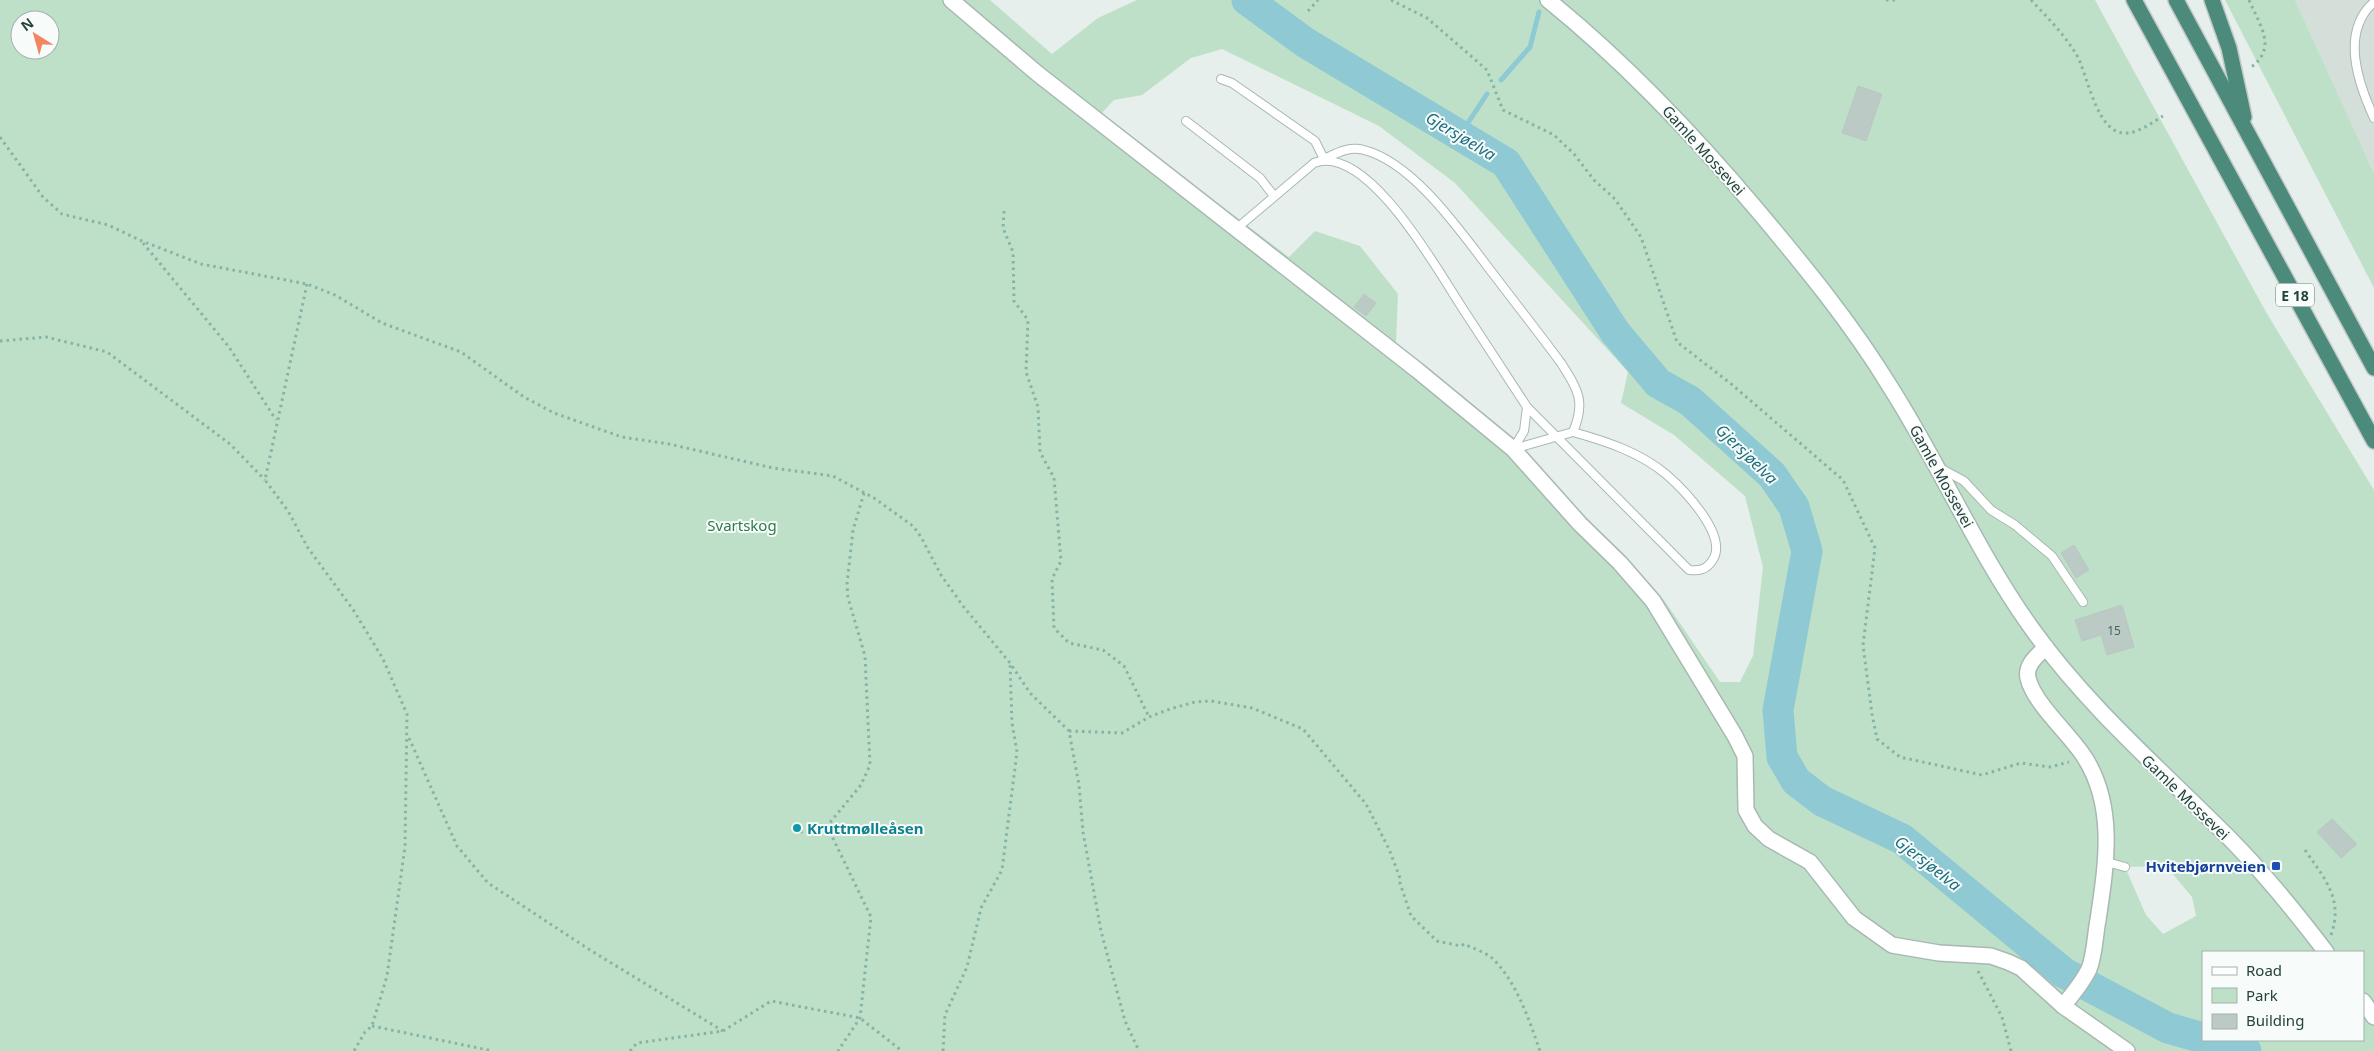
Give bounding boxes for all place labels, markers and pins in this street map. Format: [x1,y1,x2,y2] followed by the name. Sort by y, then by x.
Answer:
[807,818,923,838] place label: Kruttmølleåsen
[791,822,803,834] marker: Kruttmølleåsen
[2146,856,2266,876] place label: Hvitebjørnveien
[2270,860,2282,872] marker: Hvitebjørnveien

